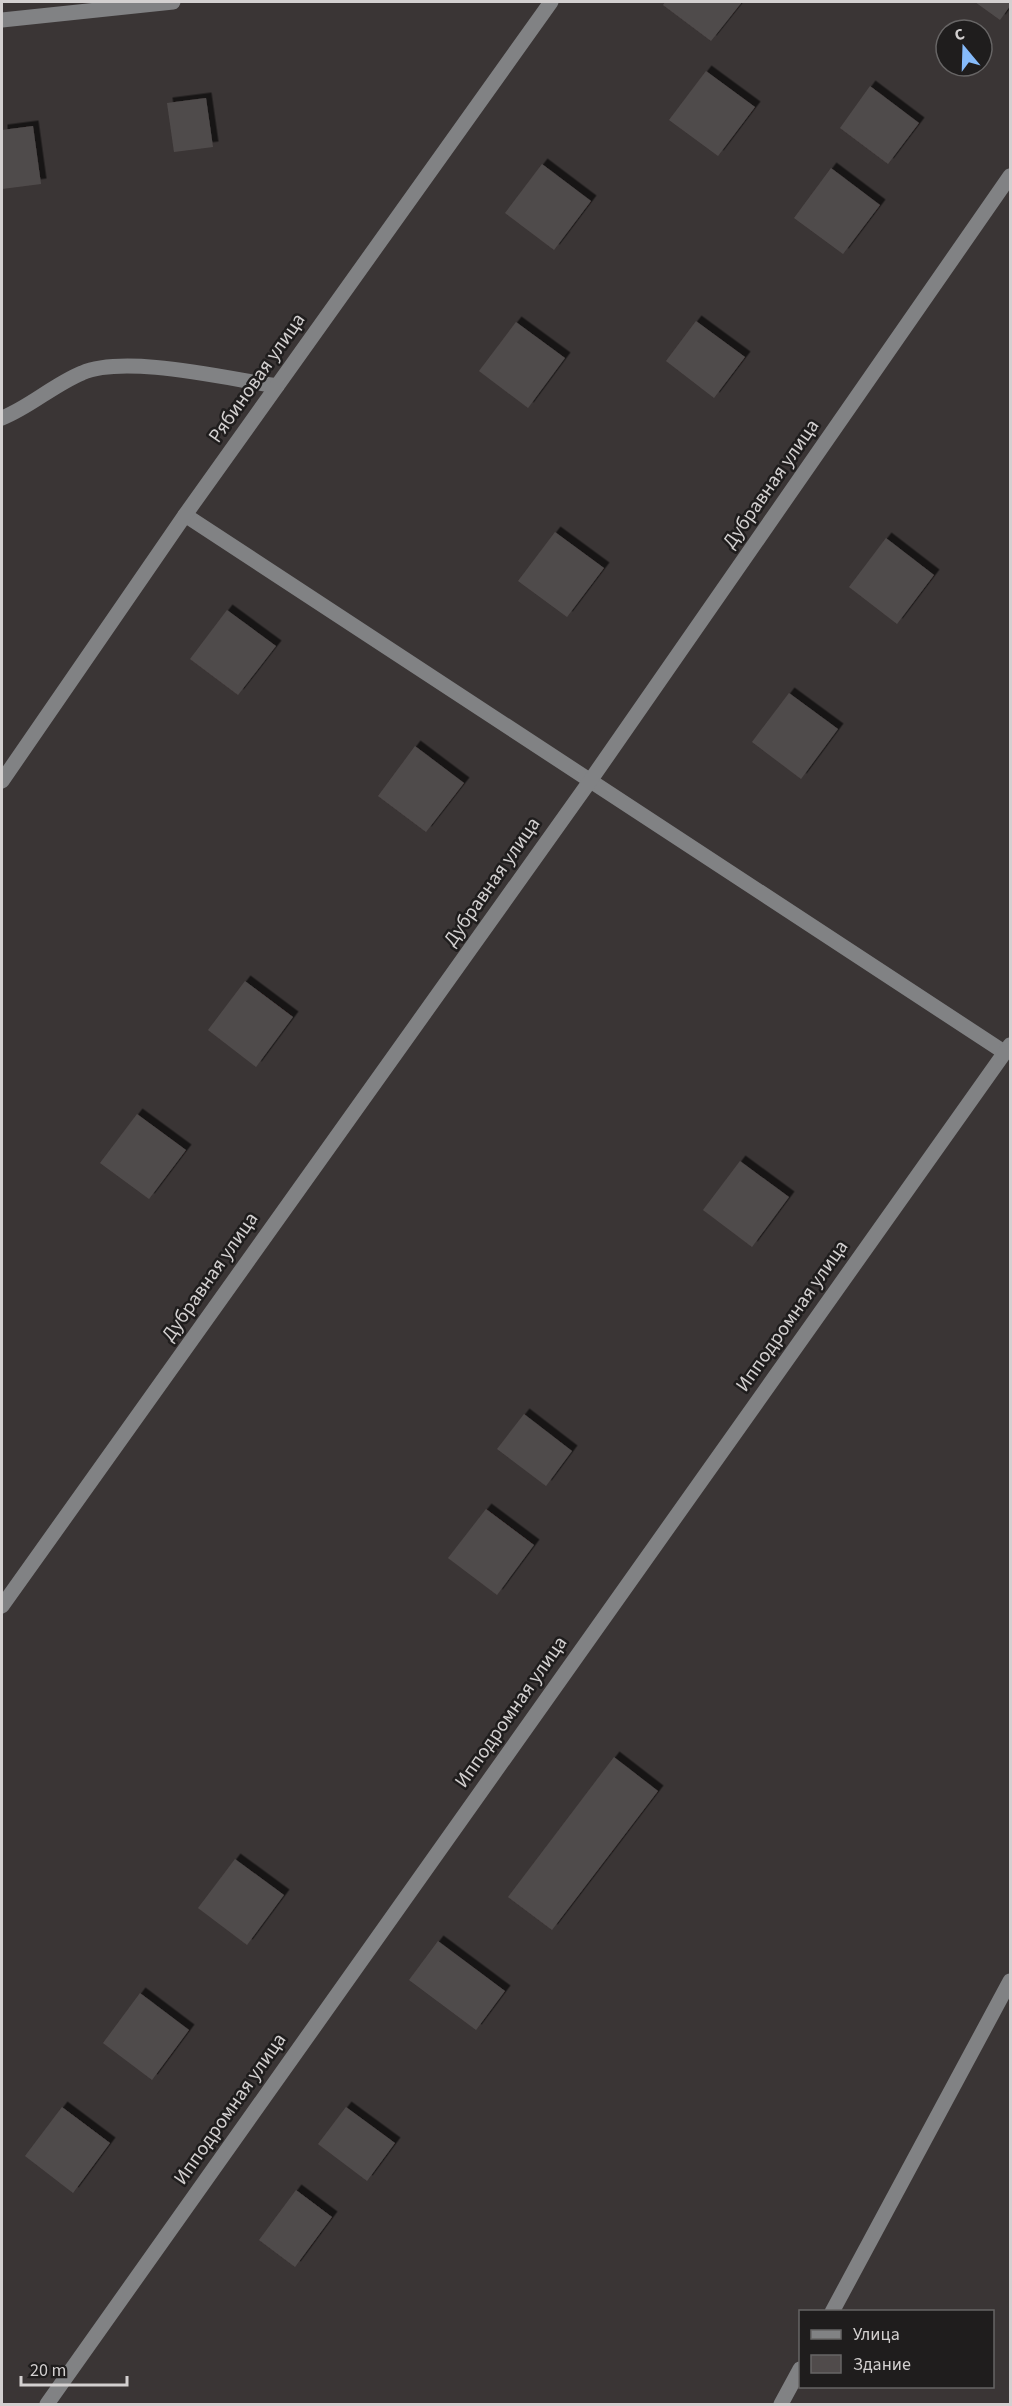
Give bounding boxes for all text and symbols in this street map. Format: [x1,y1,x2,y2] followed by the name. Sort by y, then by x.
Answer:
[934,18,994,78] north arrow
[951,23,967,47] text: С
[202,308,312,448] street label: Рябиновая улица
[716,414,826,554] street label: Дубравная улица
[437,812,547,952] street label: Дубравная улица
[155,1207,265,1347] street label: Дубравная улица
[729,1234,855,1398] street label: Ипподромная улица
[448,1630,574,1794] street label: Ипподромная улица
[167,2027,293,2191] street label: Ипподромная улица
[799,2310,994,2388] legend
[853,2322,900,2347] text: Улица
[21,2349,128,2387] scale bar
[853,2352,911,2377] text: Здание
[30,2358,66,2383] text: 20 m

